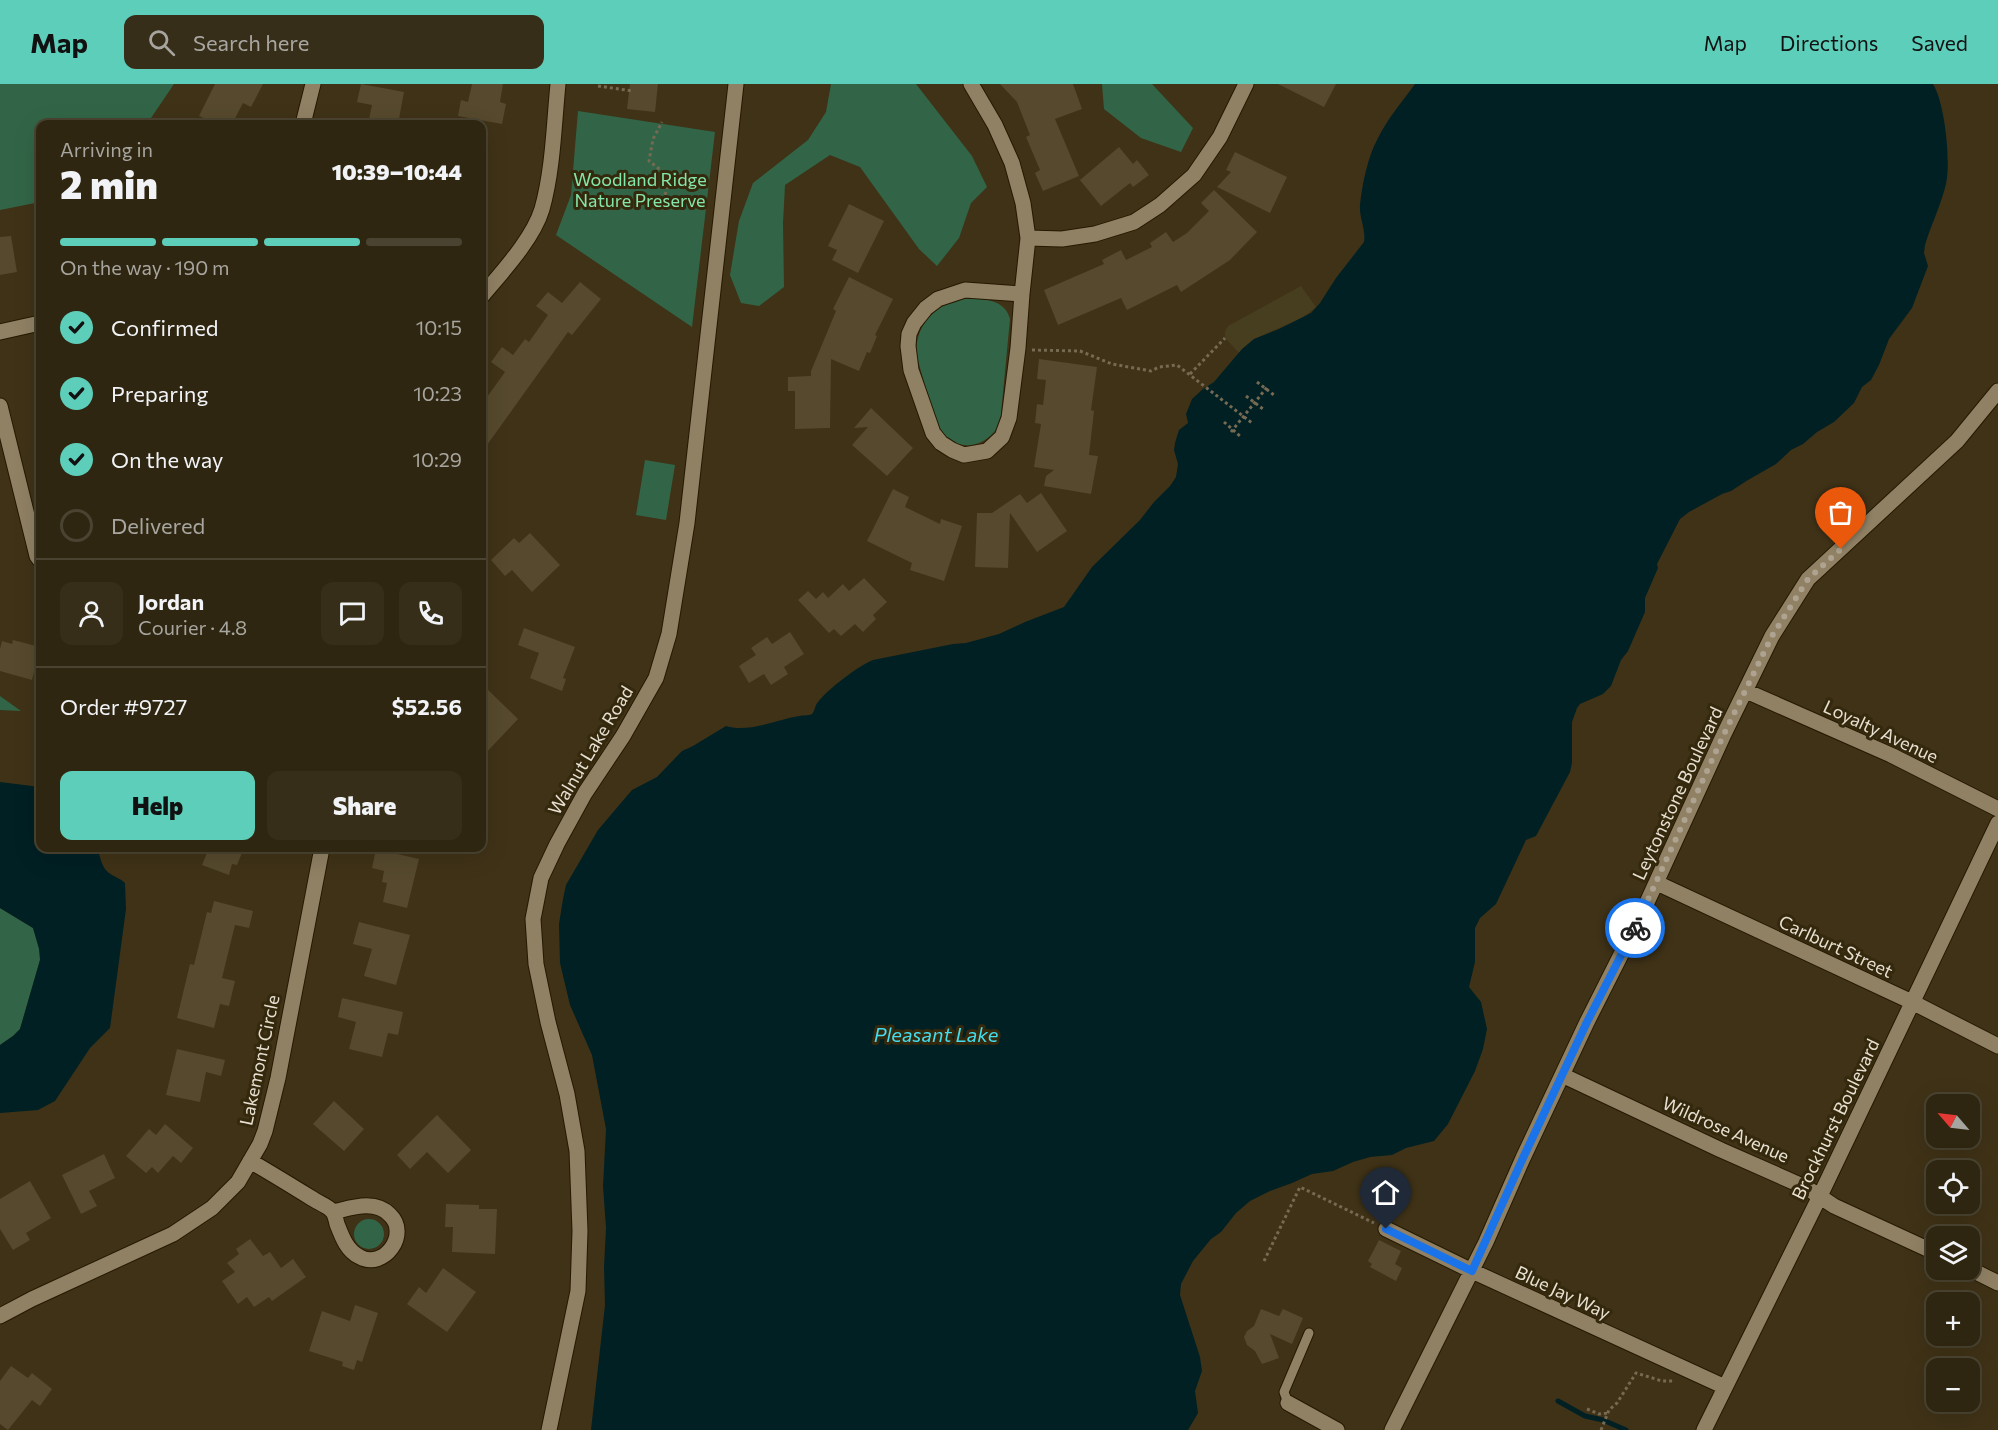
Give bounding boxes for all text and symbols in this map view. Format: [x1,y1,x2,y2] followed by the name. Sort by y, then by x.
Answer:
[124,15,544,69] search box
[30,25,88,59] text: Map
[145,26,178,59] icon: search
[193,29,309,56] text: Search here
[1704,30,1747,55] text: Map
[1780,30,1878,55] text: Directions
[1911,30,1968,55] text: Saved
[60,137,153,161] text: Arriving in
[332,158,462,185] text: 10:39–10:44
[60,159,158,207] text: 2 min
[573,168,707,211] park label: Woodland Ridge Nature Preserve
[60,255,229,279] text: On the way · 190 m
[60,311,93,344] icon: check
[111,314,218,341] text: Confirmed
[416,315,462,339] text: 10:15
[60,377,93,410] icon: check
[111,380,208,407] text: Preparing
[413,381,462,405] text: 10:23
[60,443,93,476] icon: check
[111,446,223,473] text: On the way
[413,447,462,471] text: 10:29
[1815,487,1866,549] pin
[1824,496,1857,529] icon: bag
[111,512,205,539] text: Delivered
[60,582,123,645] button: person
[321,582,384,645] button: chat
[399,582,462,645] button: phone
[138,588,204,615] text: Jordan
[138,615,247,639] text: Courier · 4.8
[543,681,637,819] street label: Walnut Lake Road
[60,693,187,720] text: Order #9727
[392,693,462,720] text: $52.56
[1820,695,1942,767] street label: Loyalty Avenue
[1627,703,1727,883] street label: Leytonstone Boulevard
[60,771,255,840] button: Help
[267,771,462,840] button: Share
[1605,898,1665,958] courier
[1776,910,1896,982] street label: Carlburt Street
[1619,912,1652,945] icon: bike
[234,993,284,1127] street label: Lakemont Circle
[874,1022,999,1046] water label: Pleasant Lake
[1787,1035,1883,1203] street label: Brockhurst Boulevard
[1659,1091,1793,1167] street label: Wildrose Avenue
[1926,1094,1980,1148] north arrow
[1926,1094,1980,1412] map controls
[1926,1160,1980,1214] button: locate
[1360,1167,1411,1229] pin
[1369,1176,1402,1209] icon: home
[1926,1226,1980,1280] button: layers
[1512,1260,1614,1324] street label: Blue Jay Way
[1926,1292,1980,1346] button: +
[1926,1358,1980,1412] button: −

